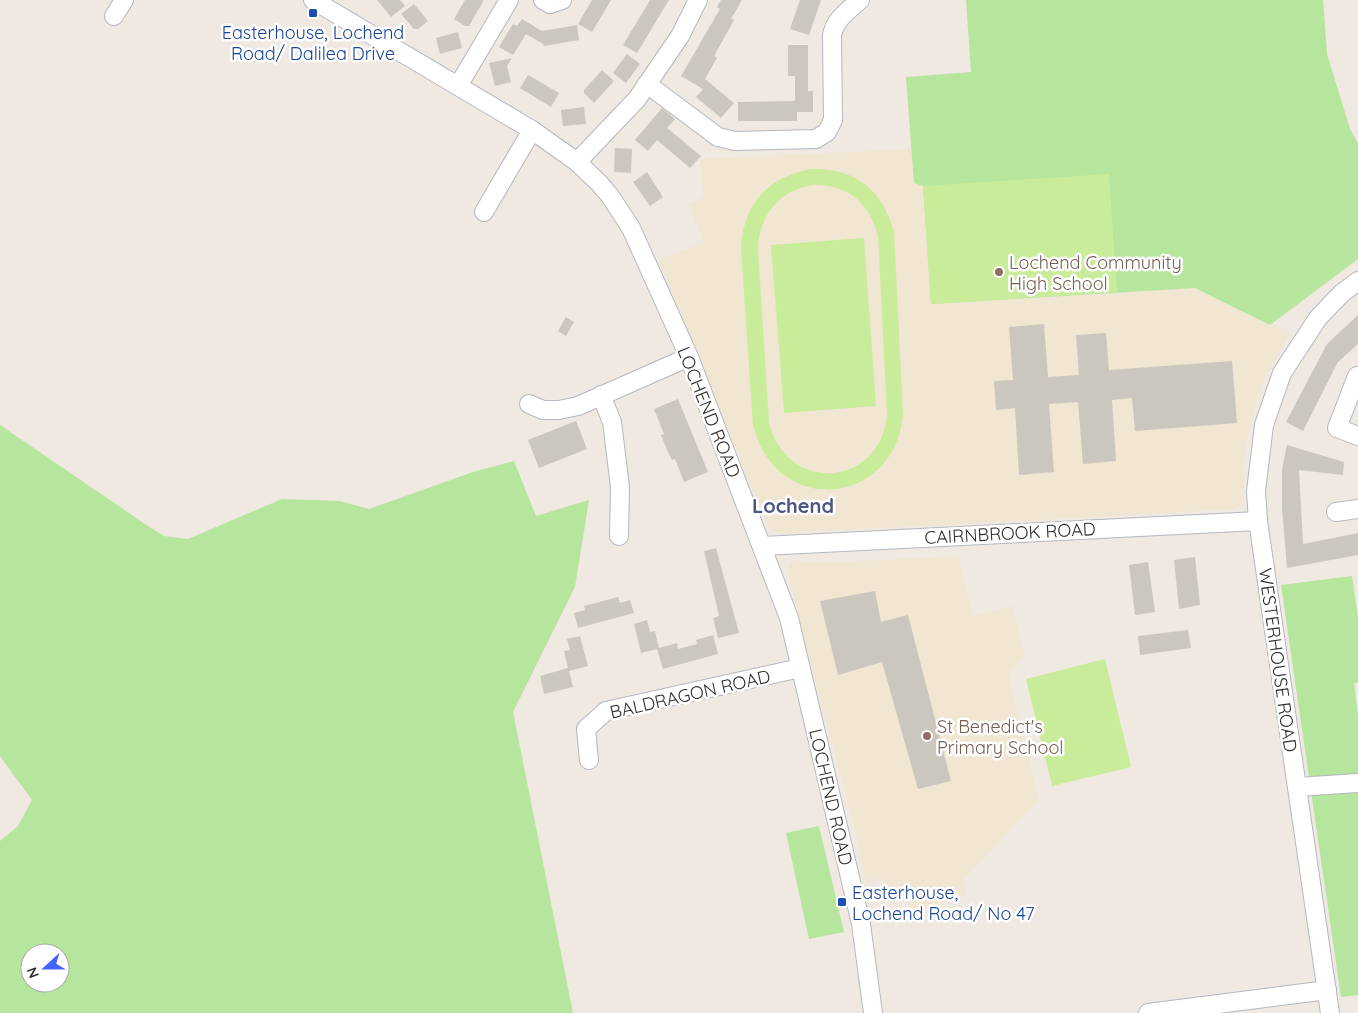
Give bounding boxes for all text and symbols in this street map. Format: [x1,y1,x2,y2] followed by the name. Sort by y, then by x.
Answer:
[307,7,319,19] marker: Easterhouse, Lochend Road/ Dalilea Drive
[222,21,404,65] place label: Easterhouse, Lochend Road/ Dalilea Drive
[1009,251,1182,295] place label: Lochend Community High School
[993,266,1005,278] marker: Lochend Community High School
[672,343,746,481] street label: LOCHEND ROAD
[752,493,834,518] district label: Lochend
[924,517,1096,549] street label: CAIRNBROOK ROAD
[1254,566,1302,754] street label: WESTERHOUSE ROAD
[608,664,773,724] street label: BALDRAGON ROAD
[937,715,1063,759] place label: St Benedict's Primary School
[804,727,858,867] street label: LOCHEND ROAD
[921,730,933,742] marker: St Benedict's Primary School
[852,881,1034,925] place label: Easterhouse, Lochend Road/ No 47
[836,896,848,908] marker: Easterhouse, Lochend Road/ No 47
[20,943,70,993] north arrow
[23,965,43,981] text: N

